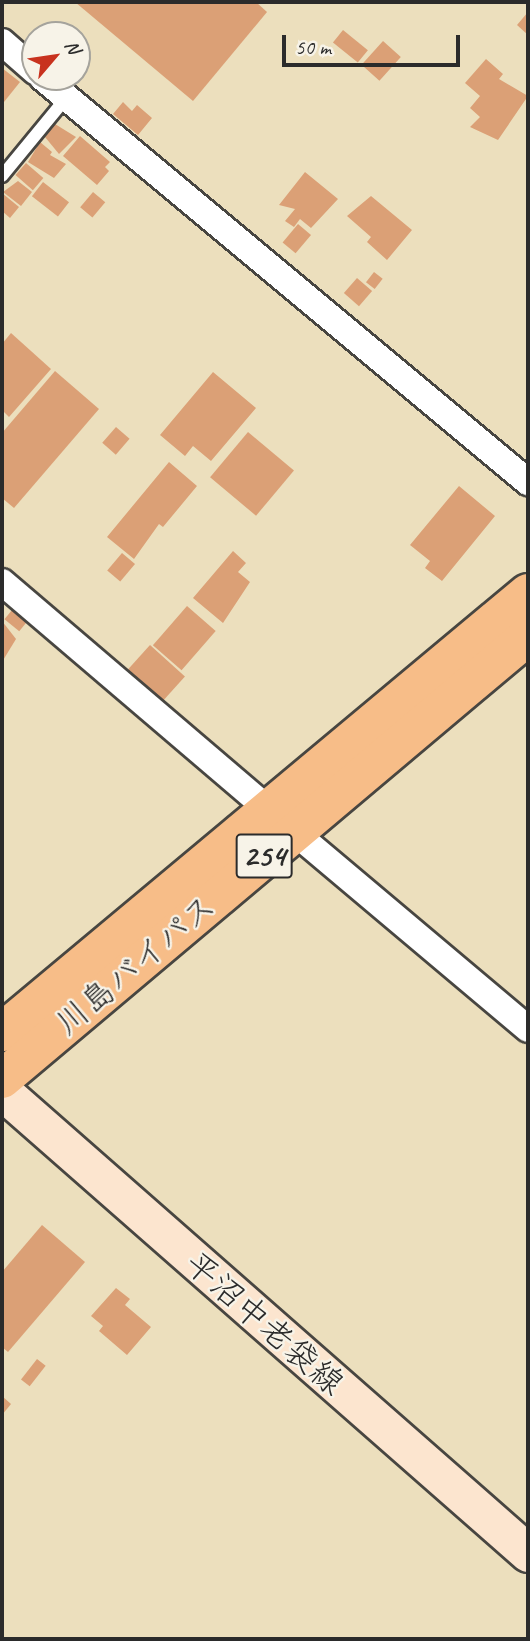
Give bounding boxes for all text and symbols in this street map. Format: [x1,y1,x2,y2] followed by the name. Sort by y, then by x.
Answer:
[21,21,91,91] north arrow
[285,21,463,65] scale bar
[295,34,331,60] text: 50 m
[59,36,86,58] text: N
[234,828,294,884] road number: 254
[47,886,225,1044] street label: 川島バイパス
[176,1244,352,1404] street label: 平沼中老袋線

